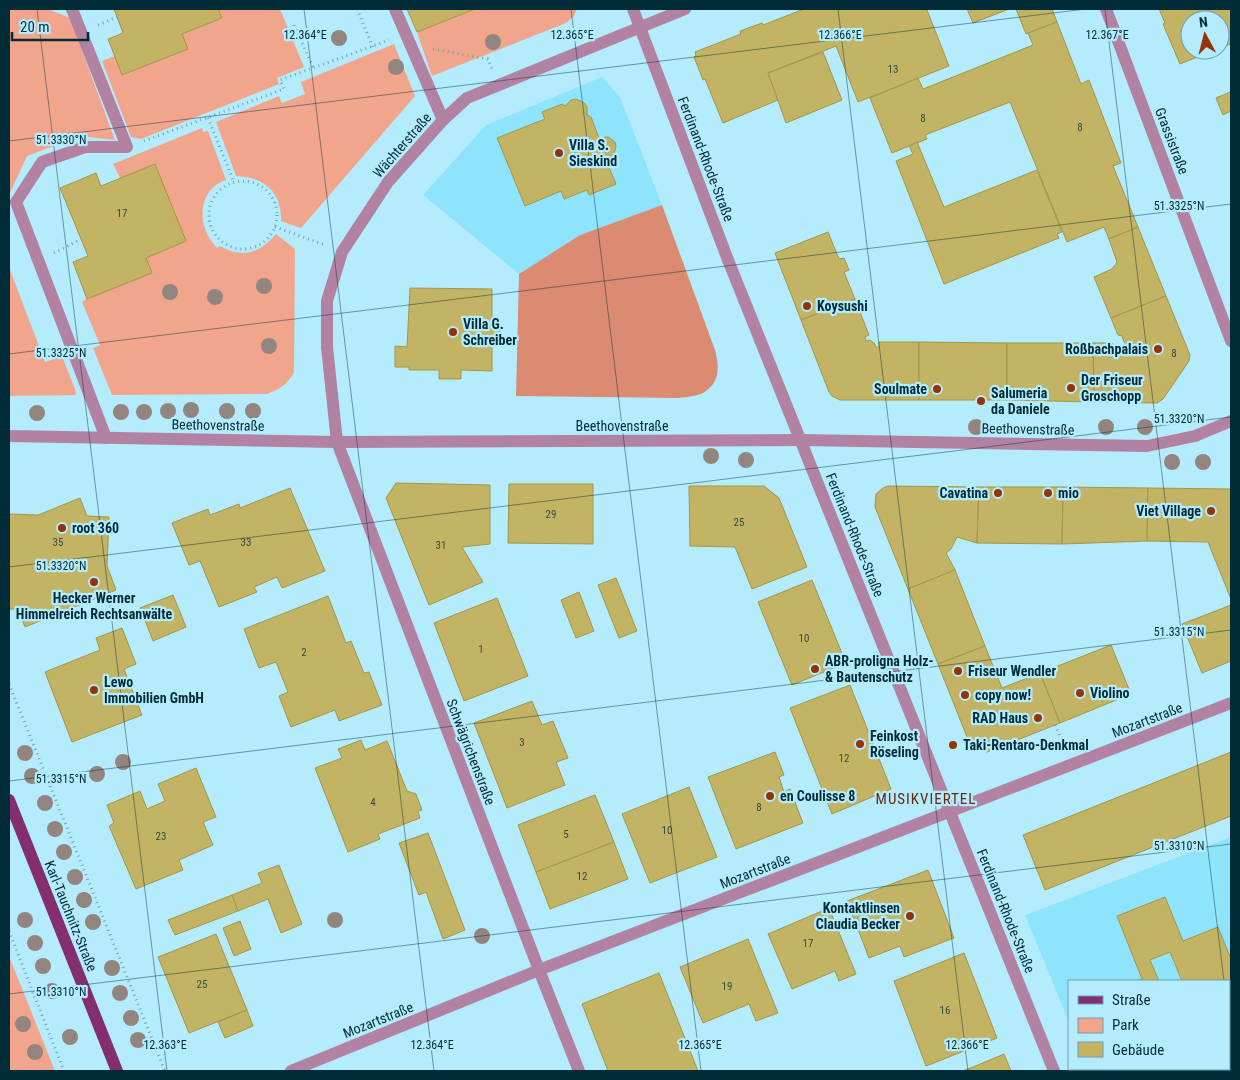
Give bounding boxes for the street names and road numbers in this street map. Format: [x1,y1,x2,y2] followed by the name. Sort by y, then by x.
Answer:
[675,94,737,224] street label: Ferdinand-Rhode-Straße
[1152,105,1192,177] street label: Grassistraße
[370,109,435,181] street label: Wächterstraße
[171,416,265,434] street label: Beethovenstraße
[576,418,669,434] street label: Beethovenstraße
[981,420,1075,438] street label: Beethovenstraße
[823,471,887,600] street label: Ferdinand-Rhode-Straße
[443,697,499,808] street label: Schwägrichenstraße
[1109,699,1185,741] street label: Mozartstraße
[974,847,1038,976] street label: Ferdinand-Rhode-Straße
[717,850,793,892] street label: Mozartstraße
[41,858,101,974] street label: Karl-Tauchnitz-Straße
[341,999,416,1041] street label: Mozartstraße

